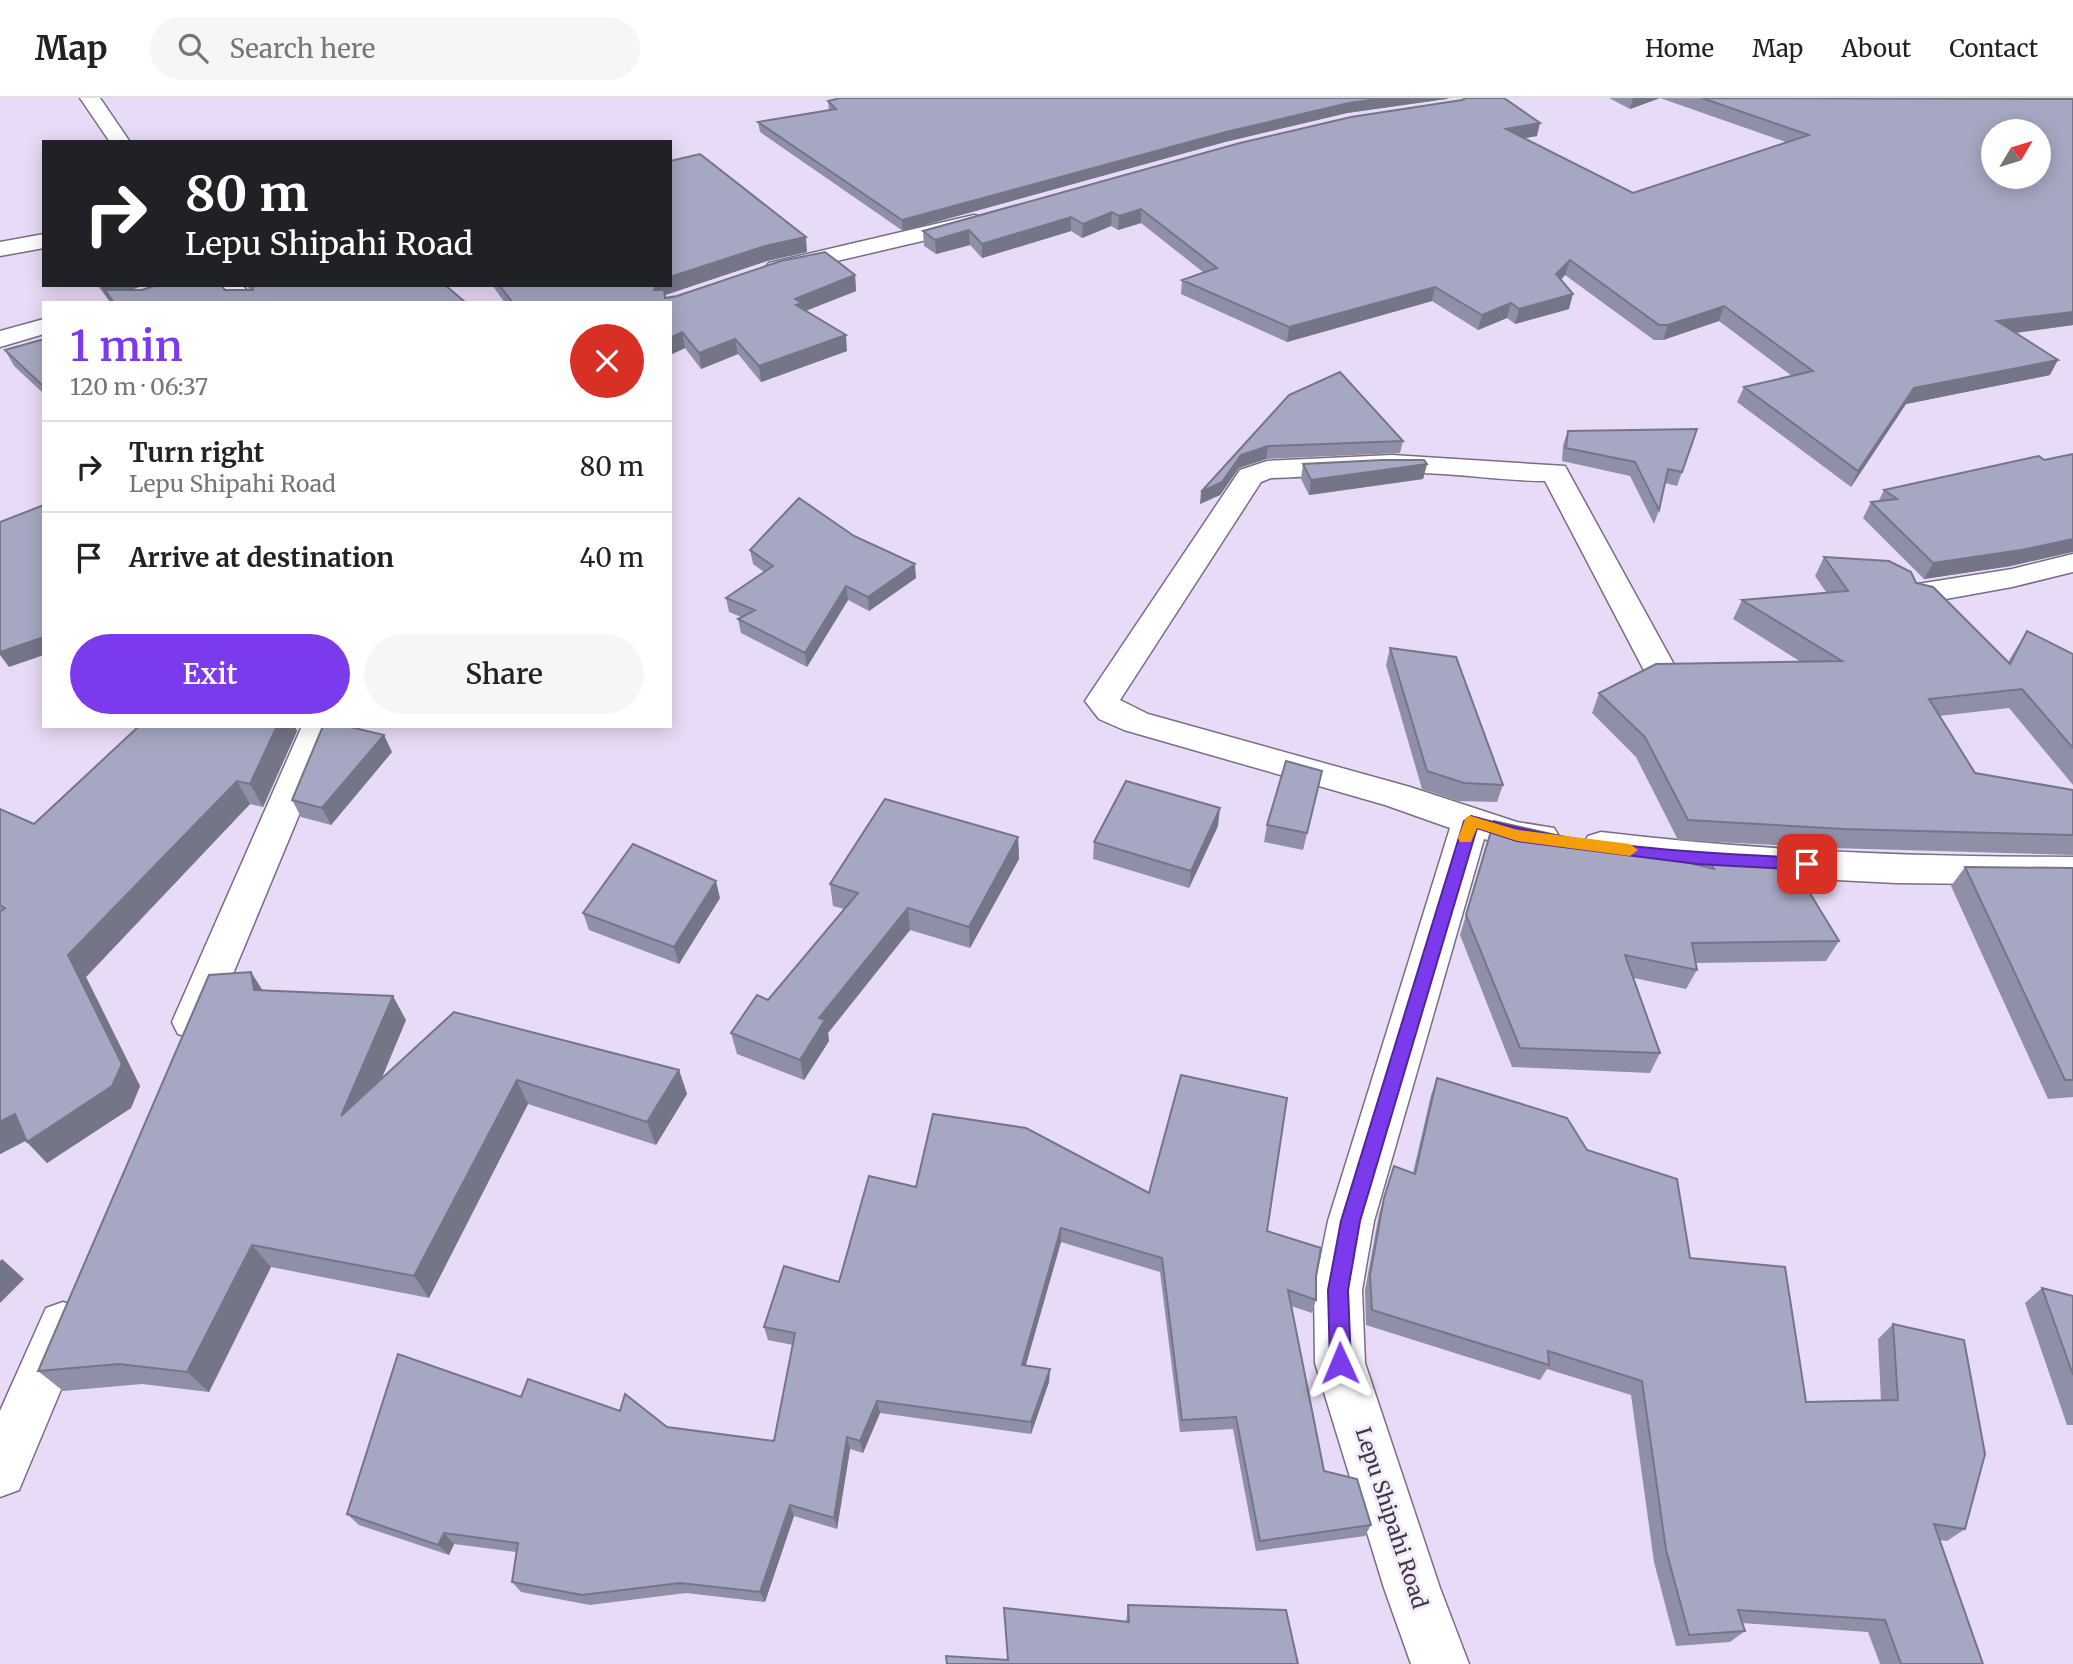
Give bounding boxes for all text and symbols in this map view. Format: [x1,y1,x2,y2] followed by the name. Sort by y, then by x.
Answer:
[150,17,640,80] search box
[35,28,108,69] text: Map
[174,29,212,67] icon: search
[230,32,375,65] text: Search here
[1645,33,1714,64] text: Home
[1752,33,1803,64] text: Map
[1841,33,1911,64] text: About
[1949,33,2038,64] text: Contact
[1981,119,2051,189] north arrow
[1981,119,2051,189] map controls
[185,163,308,224] text: 80 m
[70,168,161,259] icon: right
[185,224,473,264] text: Lepu Shipahi Road
[70,320,183,372] text: 1 min
[570,324,644,398] button: close
[70,372,208,401] text: 120 m · 06:37
[129,436,264,469] text: Turn right
[70,448,108,486] icon: right
[580,450,644,483] text: 80 m
[129,469,336,498] text: Lepu Shipahi Road
[70,539,108,577] icon: arrive
[129,541,394,574] text: Arrive at destination
[580,541,644,574] text: 40 m
[70,634,350,714] button: Exit
[364,634,644,714] button: Share
[1777,834,1837,894] pin
[1788,845,1826,883] icon: arrive
[1303,1326,1377,1400] position arrow
[1349,1424,1434,1612] street label: Lepu Shipahi Road

